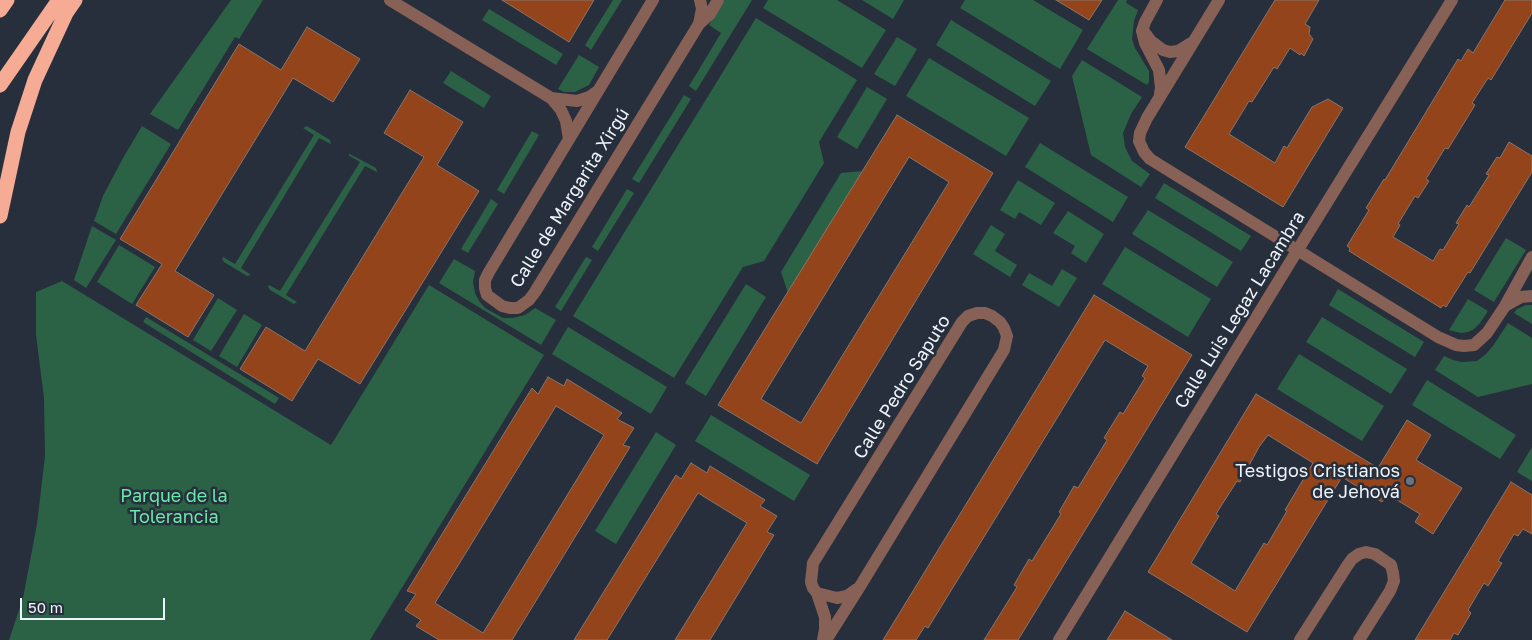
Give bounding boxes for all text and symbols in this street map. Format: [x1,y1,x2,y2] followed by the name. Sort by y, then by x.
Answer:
[506,104,634,292] street label: Calle de Margarita Xirgú
[1170,207,1310,413] street label: Calle Luis Legaz Lacambra
[849,311,955,463] street label: Calle Pedro Saputo
[1235,460,1400,502] place label: Testigos Cristianos de Jehová
[1404,475,1416,487] marker: Testigos Cristianos de Jehová
[120,485,228,528] park label: Parque de la Tolerancia
[22,588,168,620] scale bar
[28,598,63,616] text: 50 m

